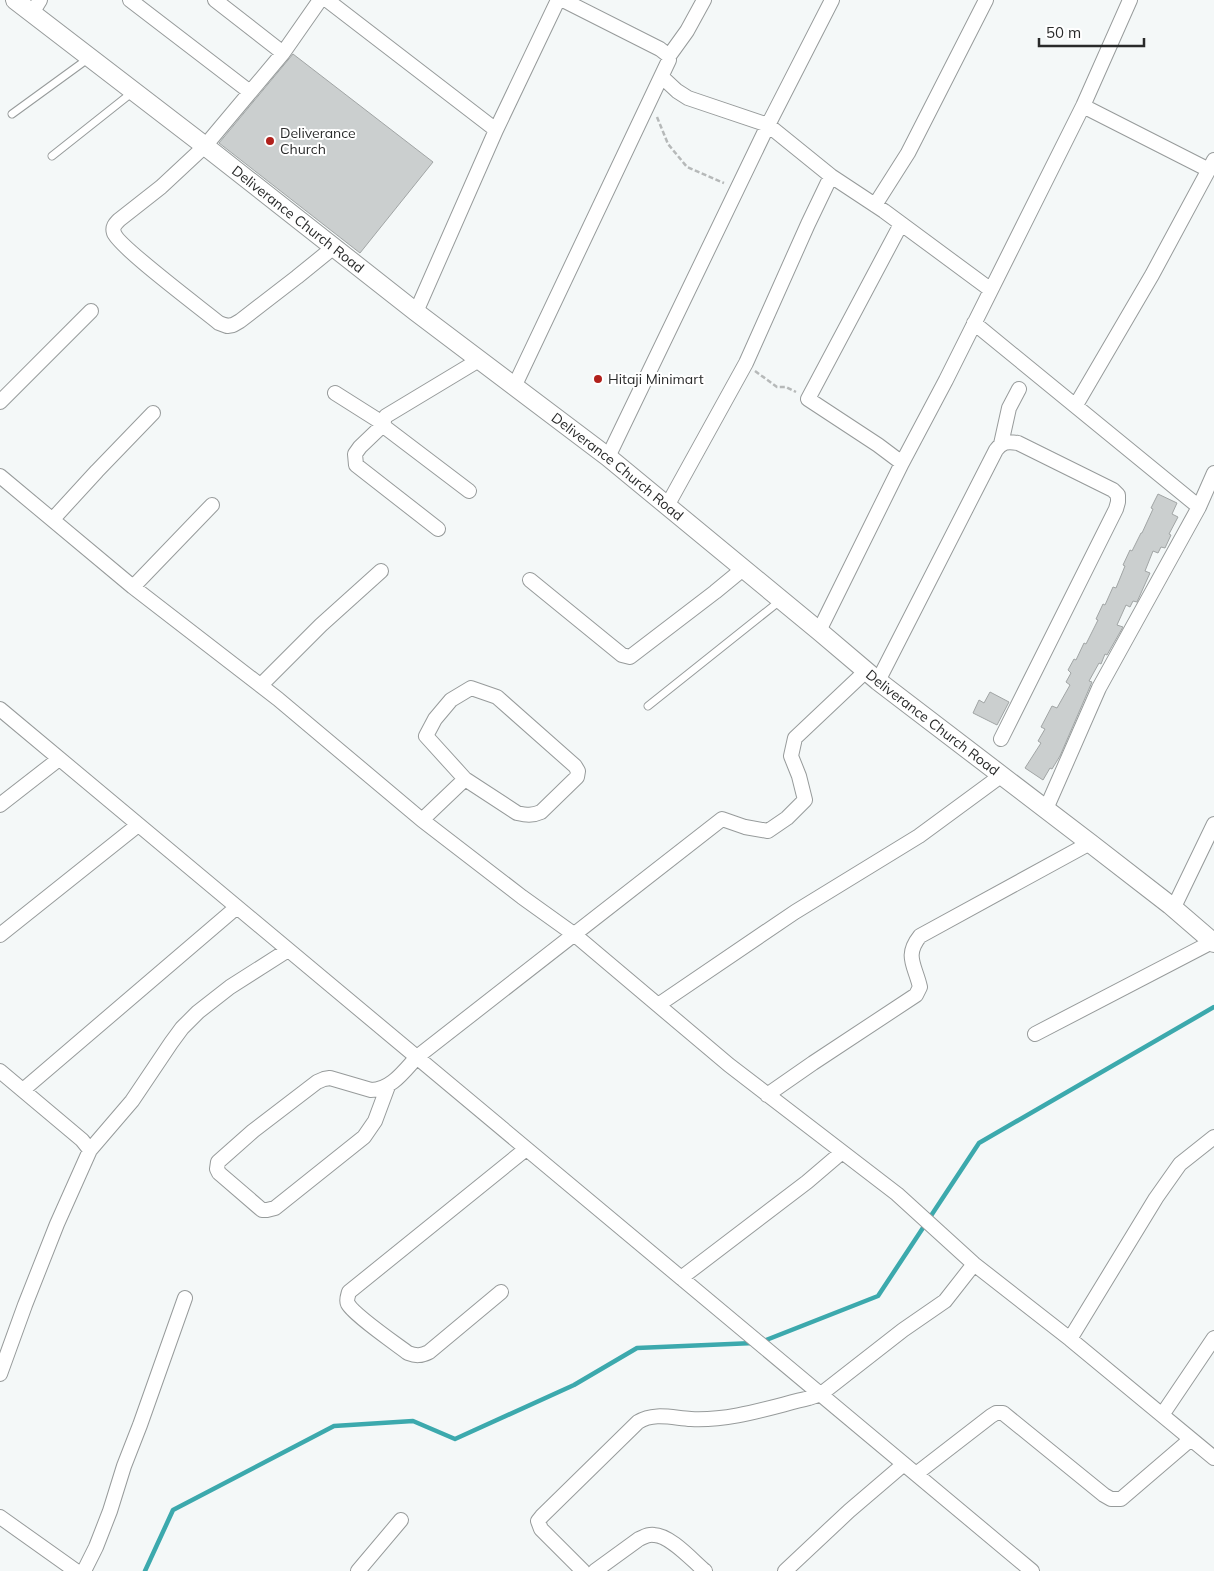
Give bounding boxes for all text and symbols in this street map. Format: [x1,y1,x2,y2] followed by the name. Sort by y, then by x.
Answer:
[1039,15,1144,47] scale bar
[1046,23,1081,42] text: 50 m
[280,124,356,158] place label: Deliverance Church
[264,135,276,147] marker: Deliverance Church
[228,162,368,277] street label: Deliverance Church Road
[608,370,704,388] place label: Hitaji Minimart
[592,373,604,385] marker: Hitaji Minimart
[548,409,687,524] street label: Deliverance Church Road
[862,666,1003,779] street label: Deliverance Church Road

